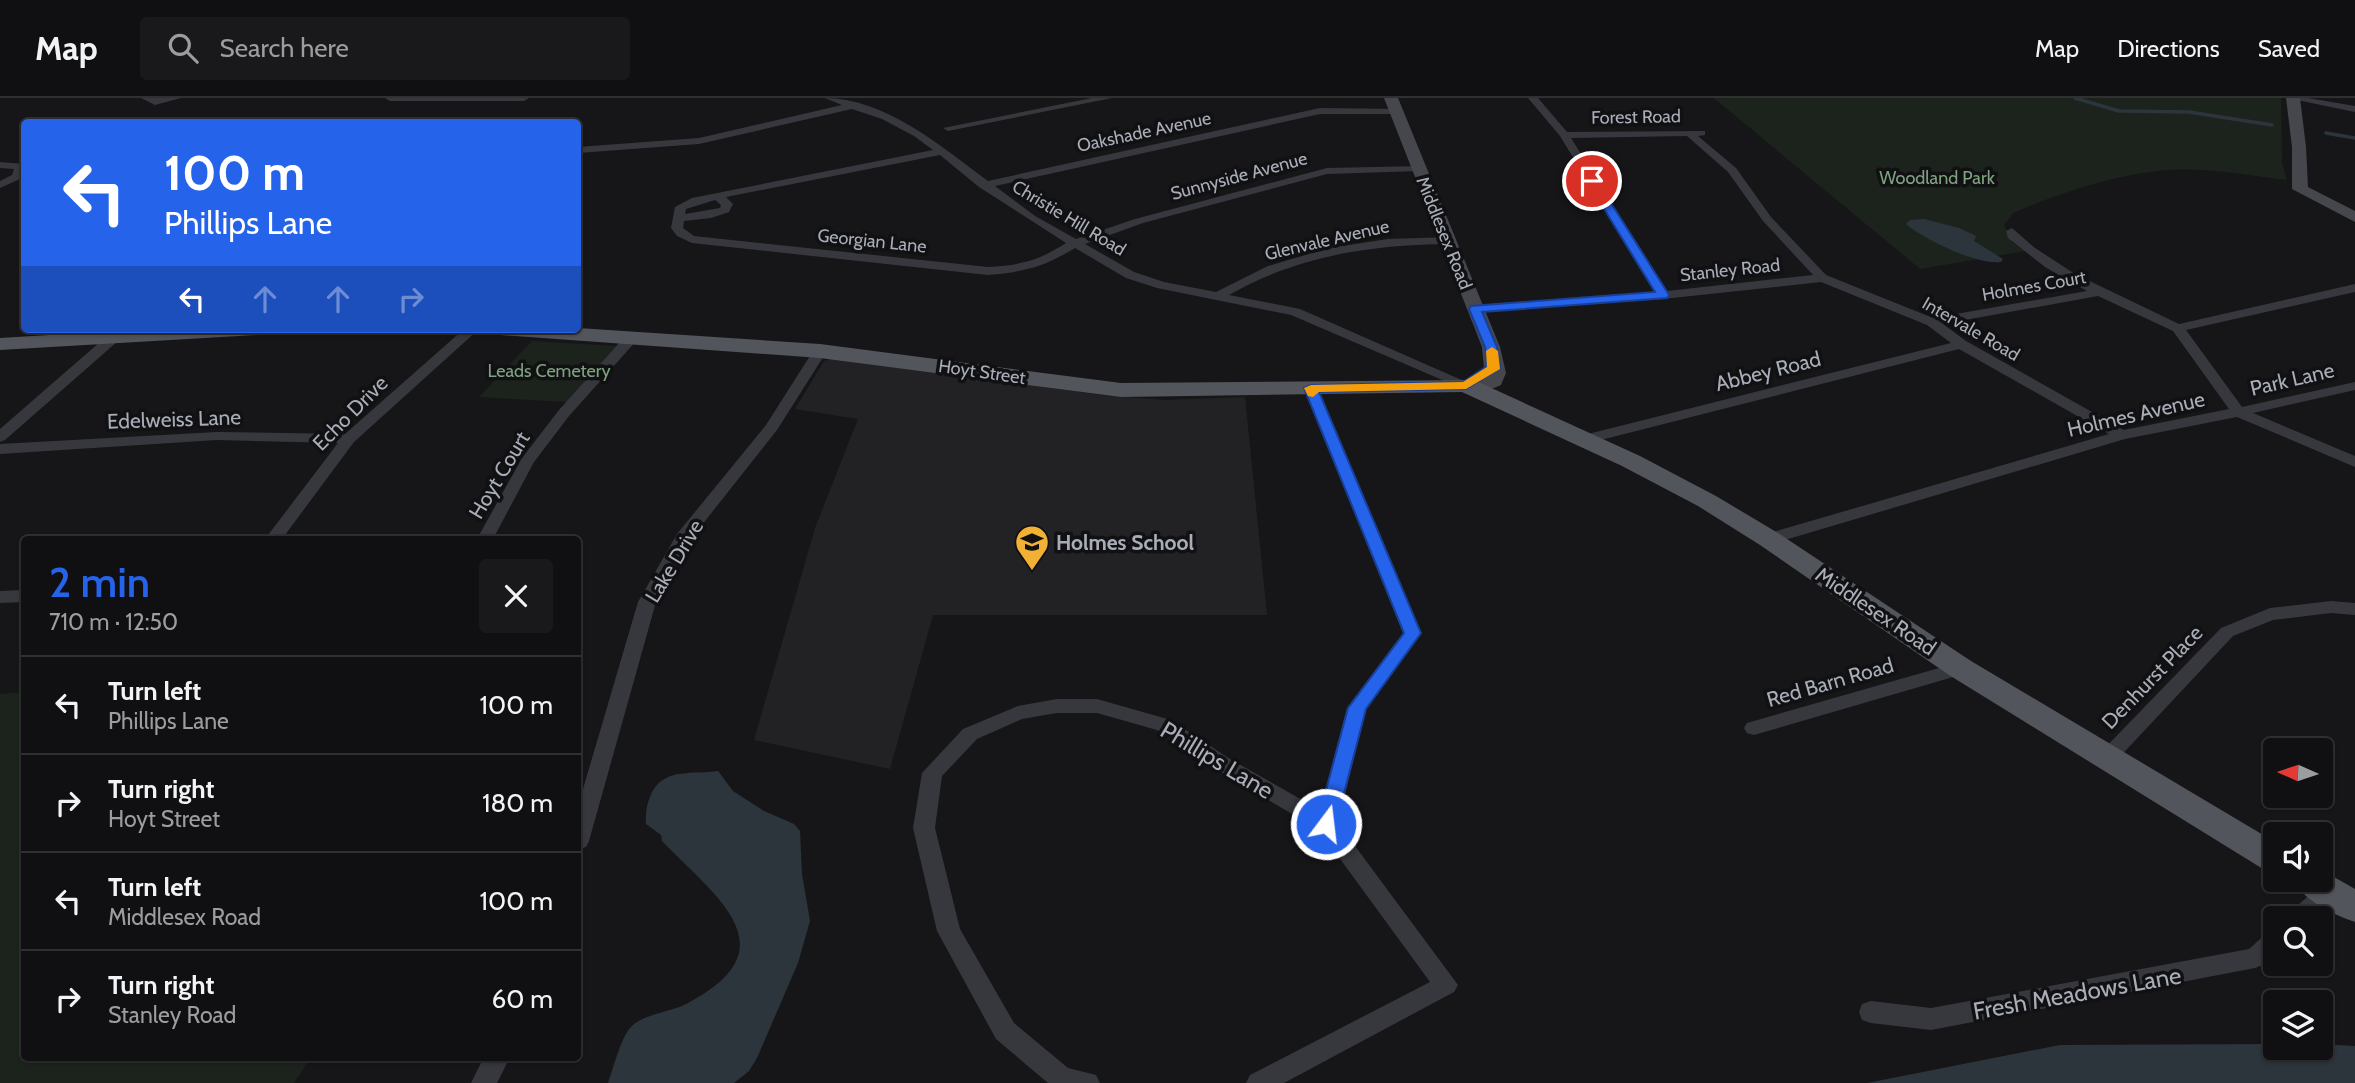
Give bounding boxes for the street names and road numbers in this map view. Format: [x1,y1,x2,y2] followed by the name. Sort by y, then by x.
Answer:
[1591,105,1681,129] street label: Forest Road
[1075,107,1213,157] street label: Oakshade Avenue
[1168,147,1310,205] street label: Sunnyside Avenue
[1411,173,1477,293] street label: Middlesex Road
[1008,175,1130,261] street label: Christie Hill Road
[1263,215,1391,265] street label: Glenvale Avenue
[816,224,928,258] street label: Georgian Lane
[1679,254,1781,286] street label: Stanley Road
[1980,266,2088,306] street label: Holmes Court
[1918,292,2024,366] street label: Intervale Road
[1713,346,1823,396] street label: Abbey Road
[937,355,1027,389] street label: Hoyt Street
[2247,357,2337,401] street label: Park Lane
[307,370,393,456] street label: Echo Drive
[2065,386,2207,442] street label: Holmes Avenue
[107,404,242,434] street label: Edelweiss Lane
[463,427,535,523] street label: Hoyt Court
[640,515,709,607] street label: Lake Drive
[1811,562,1941,660] street label: Middlesex Road
[2096,620,2208,734] street label: Denhurst Place
[1764,652,1896,712] street label: Red Barn Road
[1155,715,1279,805] street label: Phillips Lane
[1971,960,2183,1026] street label: Fresh Meadows Lane

